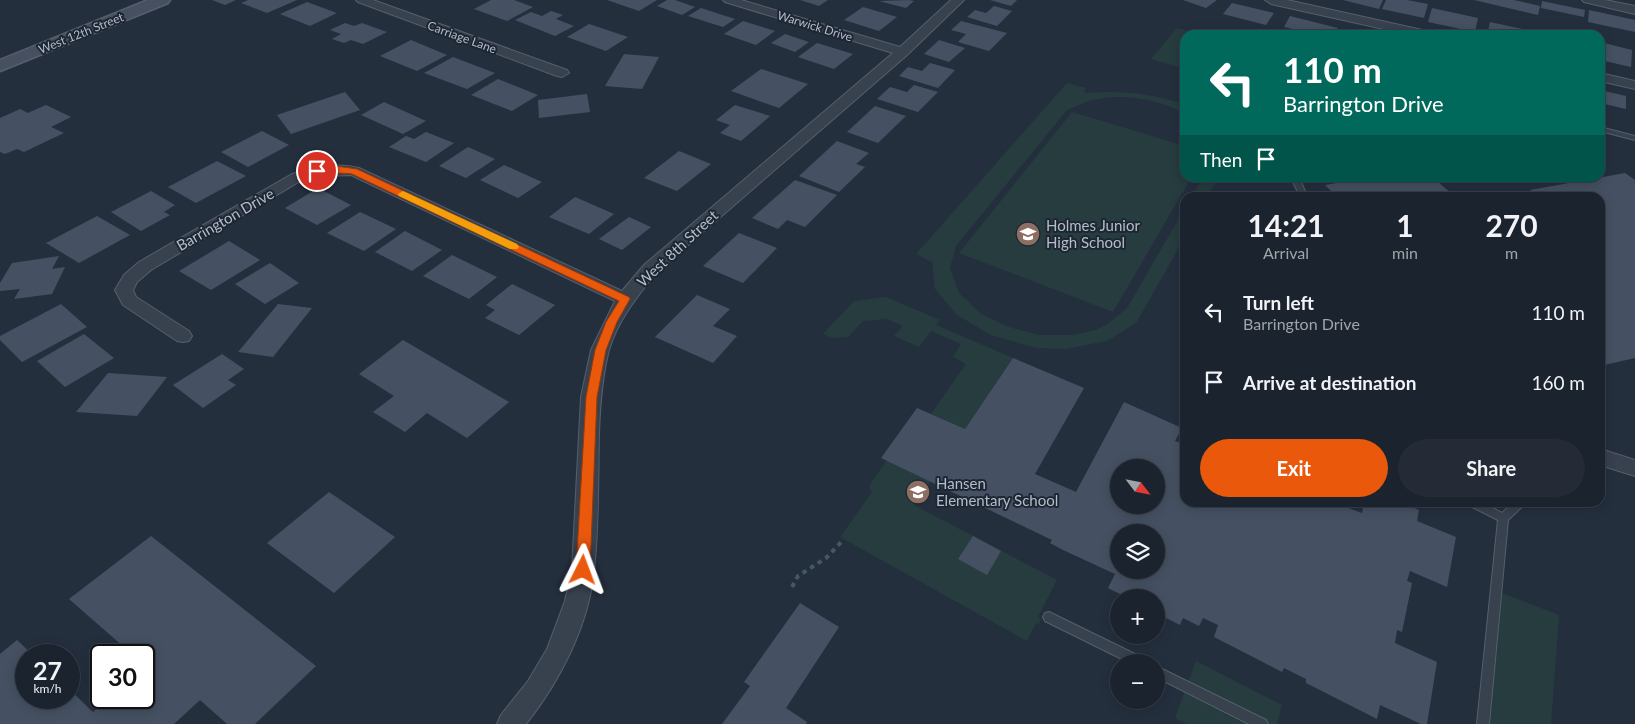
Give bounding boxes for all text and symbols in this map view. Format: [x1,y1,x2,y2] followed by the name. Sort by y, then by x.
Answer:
[776,7,854,45] street label: Warwick Drive
[36,9,126,57] street label: West 12th Street
[425,18,499,56] street label: Carriage Lane
[1283,48,1382,90] text: 110 m
[1200,50,1265,115] icon: left
[1283,90,1444,117] text: Barrington Drive
[1252,145,1280,173] icon: arrive
[1200,148,1242,171] text: Then
[296,150,338,192] pin
[303,157,331,185] icon: arrive
[173,184,277,254] street label: Barrington Drive
[633,205,722,290] street label: West 8th Street
[1247,207,1325,243] text: 14:21
[1396,207,1414,243] text: 1
[1485,207,1538,243] text: 270
[1046,216,1140,251] place label: Holmes Junior High School
[1015,221,1041,247] school or university icon: Holmes Junior High School
[1263,243,1309,262] text: Arrival
[1392,243,1418,262] text: min
[1505,243,1518,262] text: m
[1243,291,1314,314] text: Turn left
[1200,298,1228,326] icon: left
[1531,301,1585,324] text: 110 m
[1243,314,1360,333] text: Barrington Drive
[1200,368,1228,396] icon: arrive
[1243,371,1416,394] text: Arrive at destination
[1531,371,1585,394] text: 160 m
[1200,439,1388,497] button: Exit
[1398,439,1585,497] button: Share
[1110,459,1165,514] north arrow
[1110,459,1165,709] map controls
[936,474,1058,509] place label: Hansen Elementary School
[905,479,931,505] school or university icon: Hansen Elementary School
[1110,524,1165,579] button: layers
[556,543,608,595] position arrow
[1110,589,1165,644] button: +
[90,644,155,709] speed limit sign: 30
[1110,654,1165,709] button: −
[33,655,62,685] text: 27
[33,681,62,696] text: km/h

